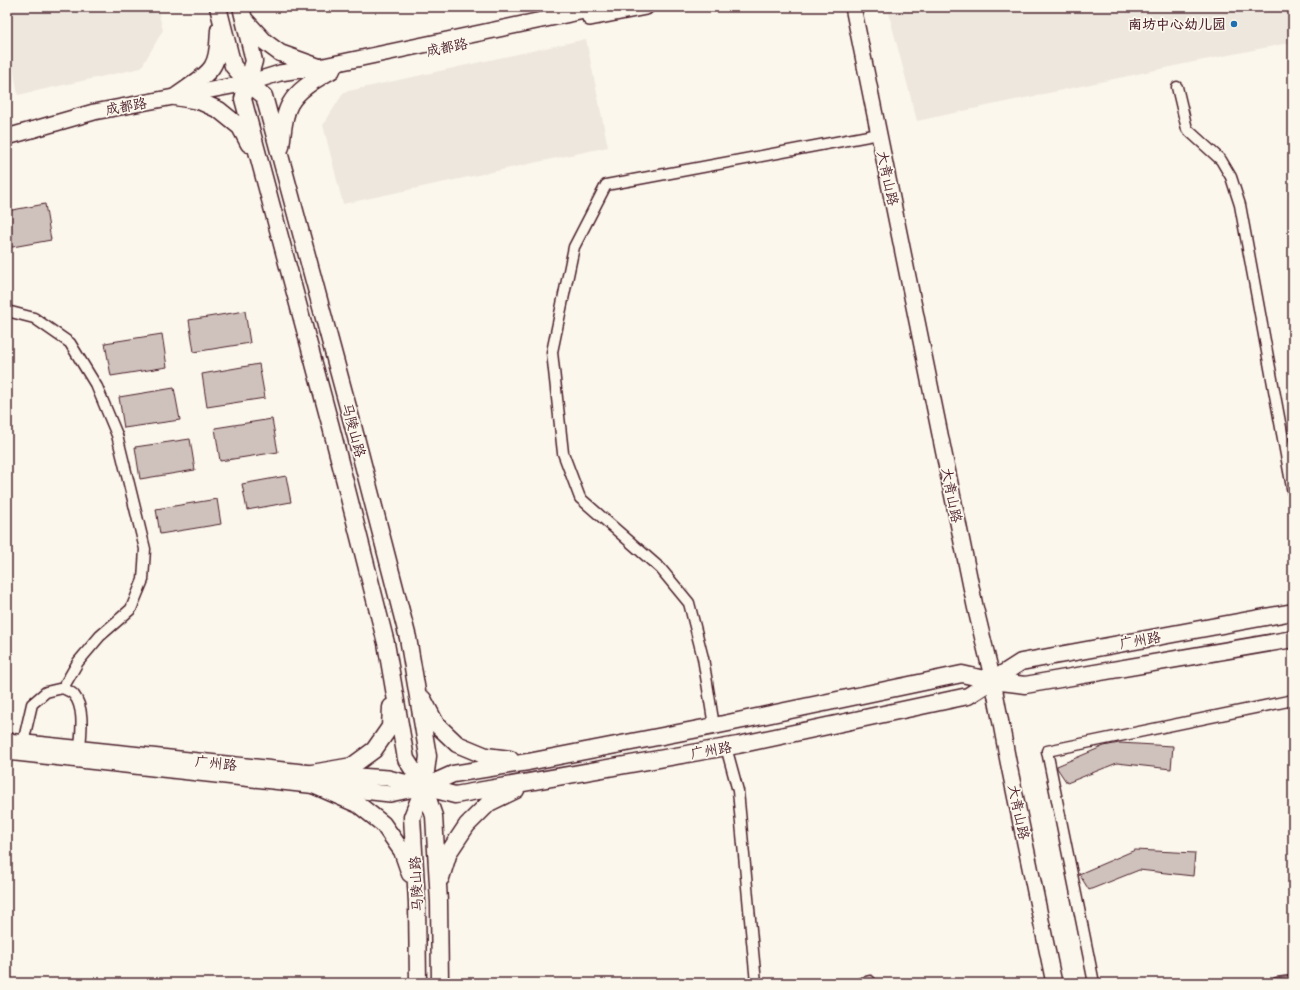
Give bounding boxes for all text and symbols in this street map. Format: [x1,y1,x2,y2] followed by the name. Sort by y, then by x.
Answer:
[1128,15,1226,33] place label: 南坊中心幼儿园
[1229,19,1239,29] marker: 南坊中心幼儿园
[425,34,469,60] street label: 成都路
[104,93,148,119] street label: 成都路
[873,149,903,207] street label: 大青山路
[338,401,370,459] street label: 马陵山路
[938,466,966,524] street label: 大青山路
[1118,627,1162,653] street label: 广州路
[689,737,733,763] street label: 广州路
[194,752,238,774] street label: 广州路
[1004,783,1034,841] street label: 大青山路
[406,856,426,912] street label: 马陵山路

